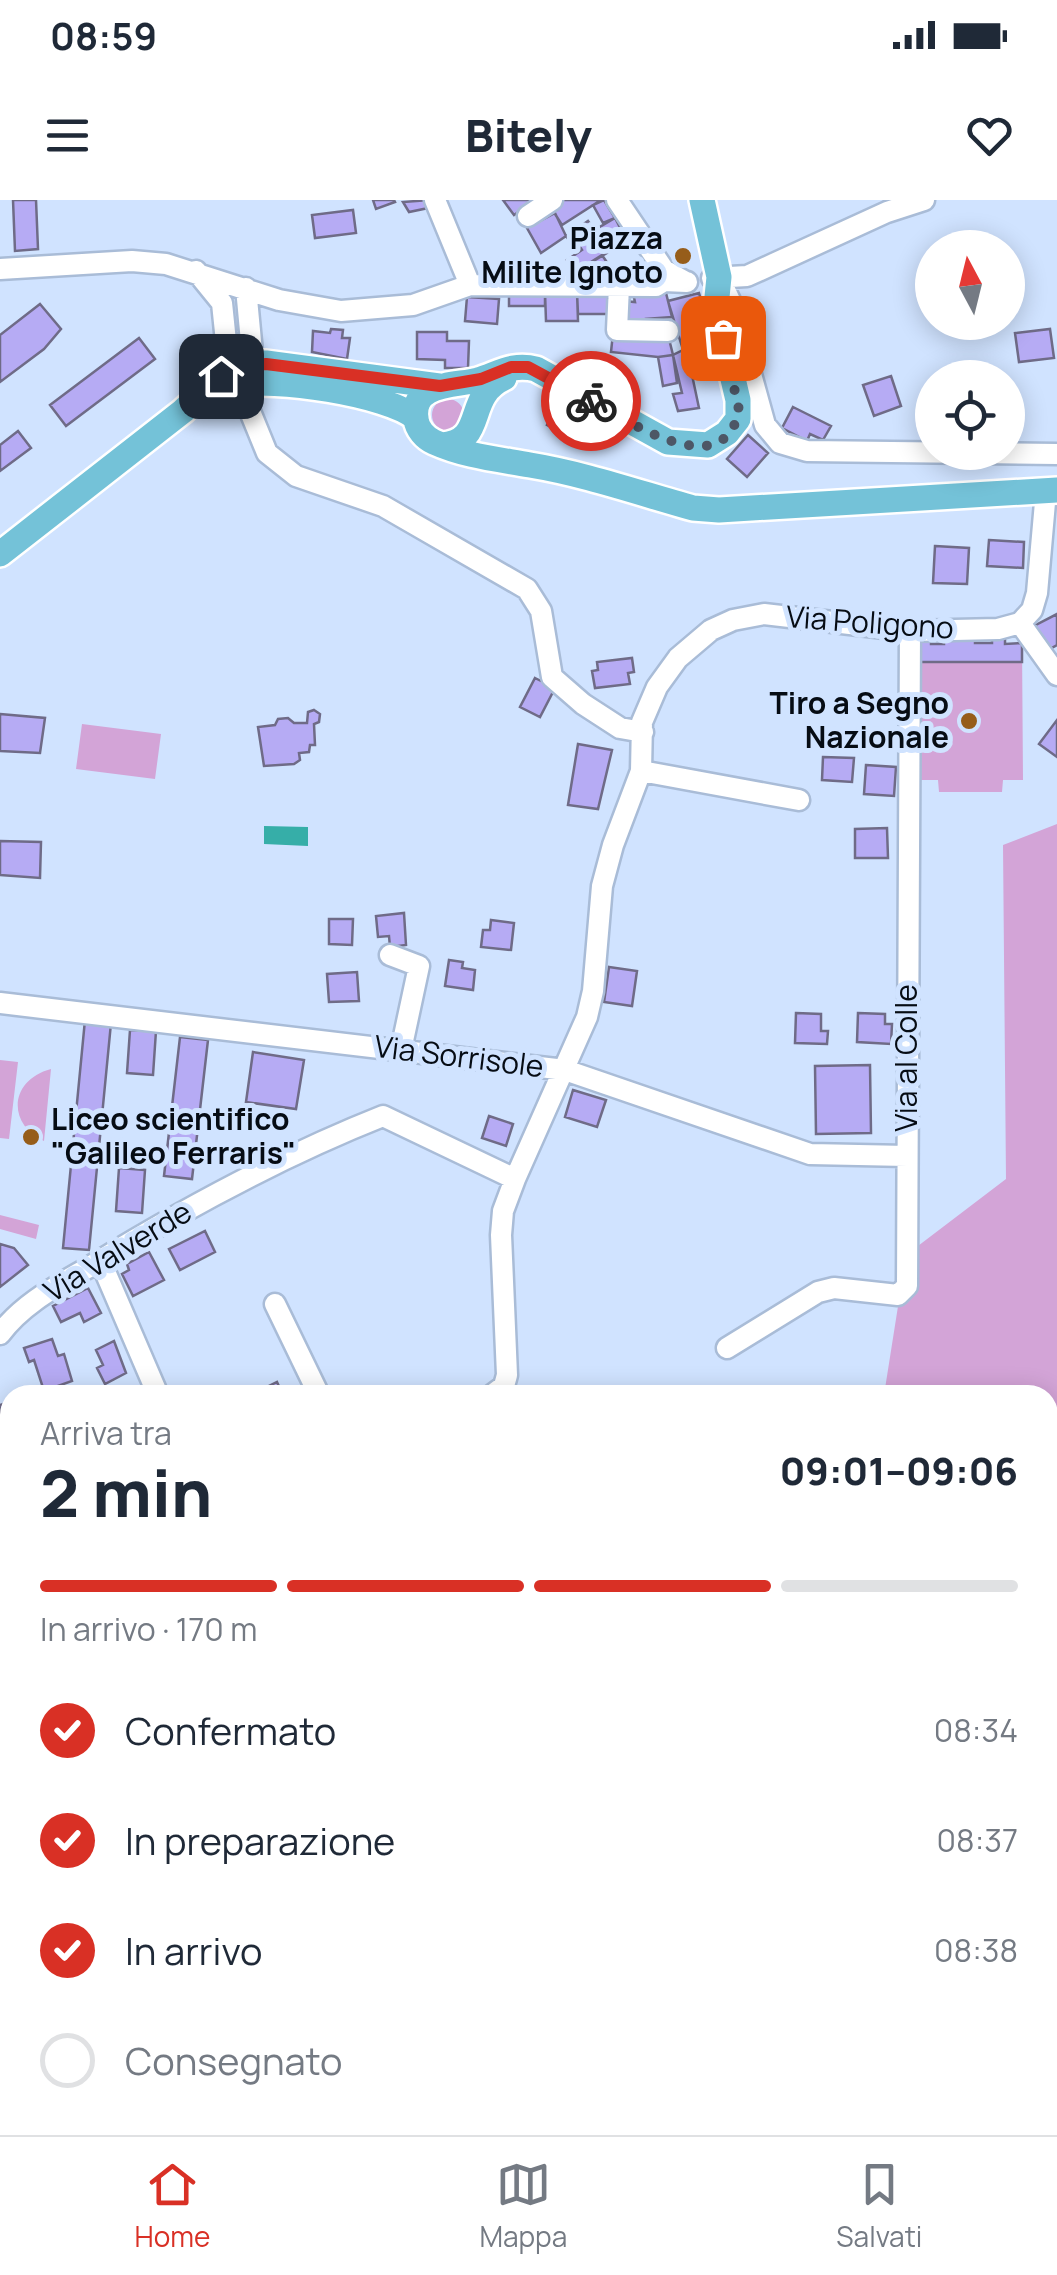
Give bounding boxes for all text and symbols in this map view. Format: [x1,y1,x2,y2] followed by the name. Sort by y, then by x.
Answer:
[50,9,157,61] text: 08:59
[465,104,592,166] text: Bitely
[40,108,95,163] icon: menu
[962,108,1017,163] icon: heart
[481,217,663,292] place label: Piazza Milite Ignoto
[915,230,1025,340] north arrow
[915,230,1025,470] map controls
[672,245,694,267] marker: Piazza Milite Ignoto
[681,296,766,381] pin
[696,311,751,366] icon: bag
[179,334,264,419] pin
[194,349,249,404] icon: home
[541,351,641,451] courier
[915,360,1025,470] button: locate
[564,374,619,429] icon: bike
[785,595,955,648] street label: Via Poligono
[770,682,949,757] place label: Tiro a Segno Nazionale
[958,710,980,732] marker: Tiro a Segno Nazionale
[885,984,926,1132] street label: Via al Colle
[372,1025,546,1086] street label: Via Sorrisole
[51,1098,296,1173] place label: Liceo scientifico "Galileo Ferraris"
[20,1126,42,1148] marker: Liceo scientifico "Galileo Ferraris"
[36,1190,199,1311] street label: Via Valverde
[40,1411,172,1455] text: Arriva tra
[780,1444,1018,1496] text: 09:01–09:06
[40,1448,212,1537] text: 2 min
[40,1607,257,1651] text: In arrivo · 170 m
[40,1703,95,1758] icon: check
[125,1704,336,1756] text: Confermato
[934,1708,1018,1752] text: 08:34
[40,1813,95,1868] icon: check
[125,1814,395,1866] text: In preparazione
[937,1818,1018,1862] text: 08:37
[40,1923,95,1978] icon: check
[125,1924,262,1976] text: In arrivo
[934,1928,1018,1972] text: 08:38
[125,2034,343,2086] text: Consegnato
[135,2157,210,2255] tab: Home
[479,2157,567,2255] tab: Mappa
[836,2157,922,2255] tab: Salvati

